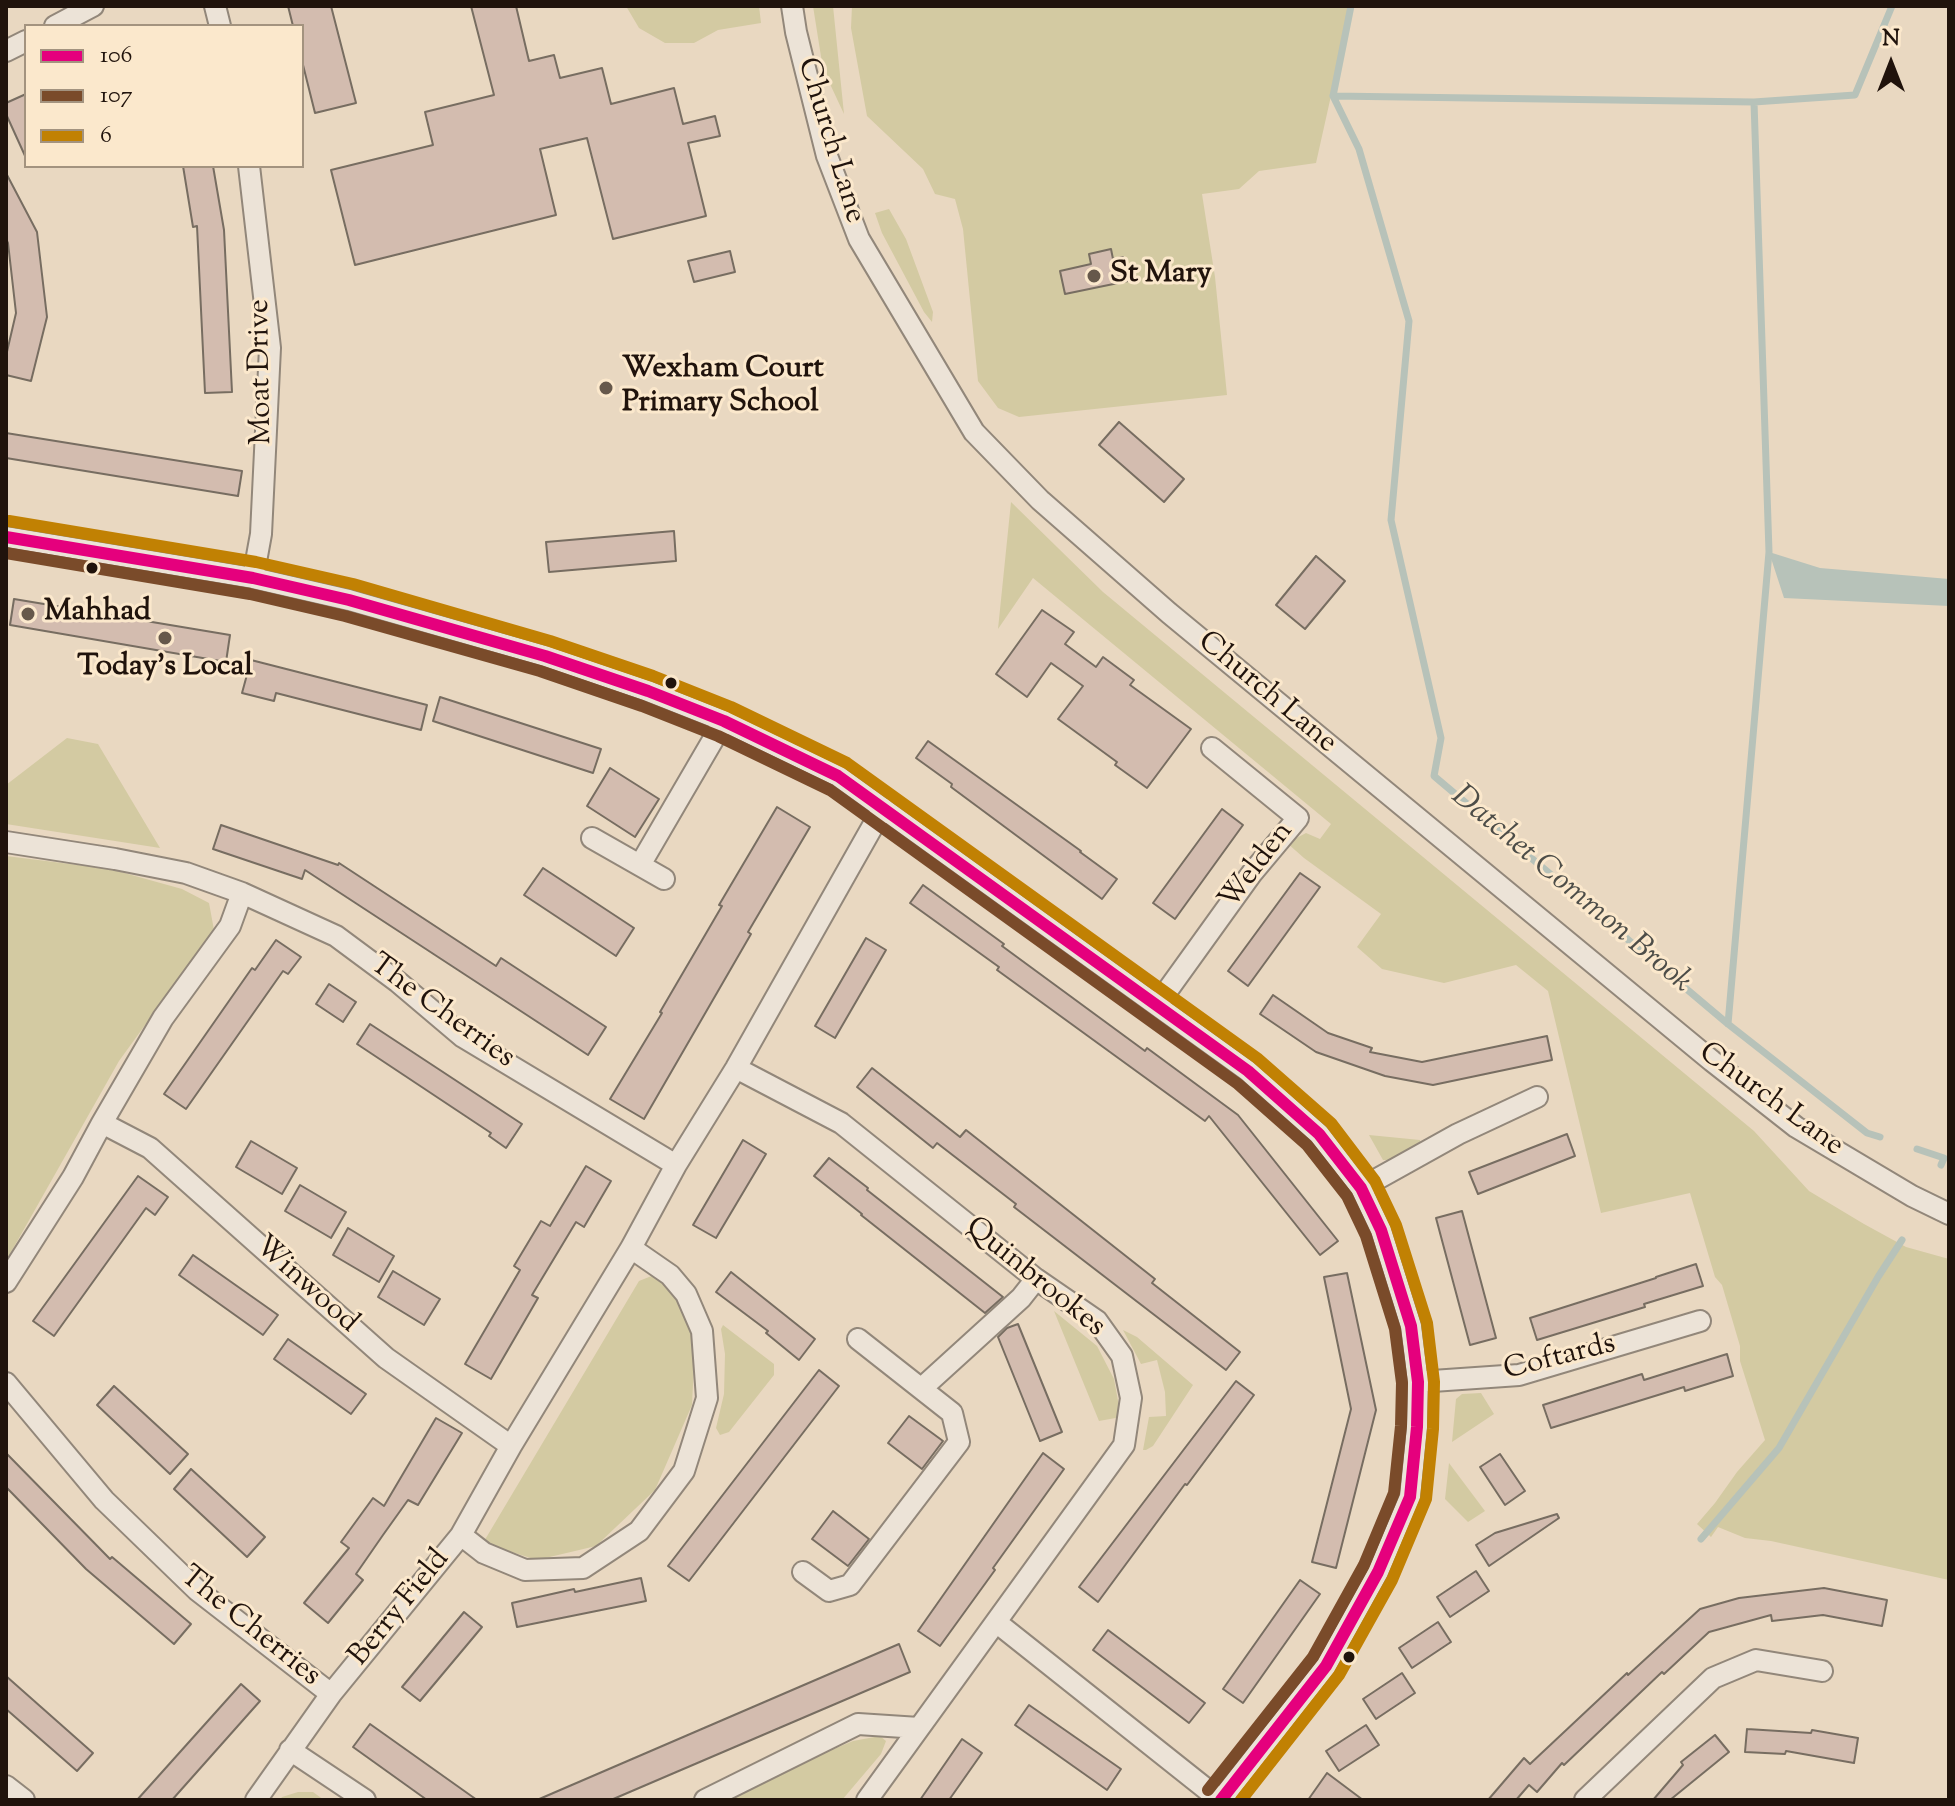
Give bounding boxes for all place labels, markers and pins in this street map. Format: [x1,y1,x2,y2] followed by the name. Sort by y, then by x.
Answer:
[1110,258,1212,294] place label: St Mary
[1085,267,1103,285] marker: St Mary
[622,353,824,424] place label: Wexham Court Primary School
[597,379,615,397] marker: Wexham Court Primary School
[84,560,100,576] unlabelled marker
[44,596,151,632] place label: Mahhad
[19,605,37,623] marker: Mahhad
[156,629,174,647] marker: Today's Local
[77,651,253,687] place label: Today's Local
[663,675,679,691] unlabelled marker
[1341,1649,1357,1665] unlabelled marker

